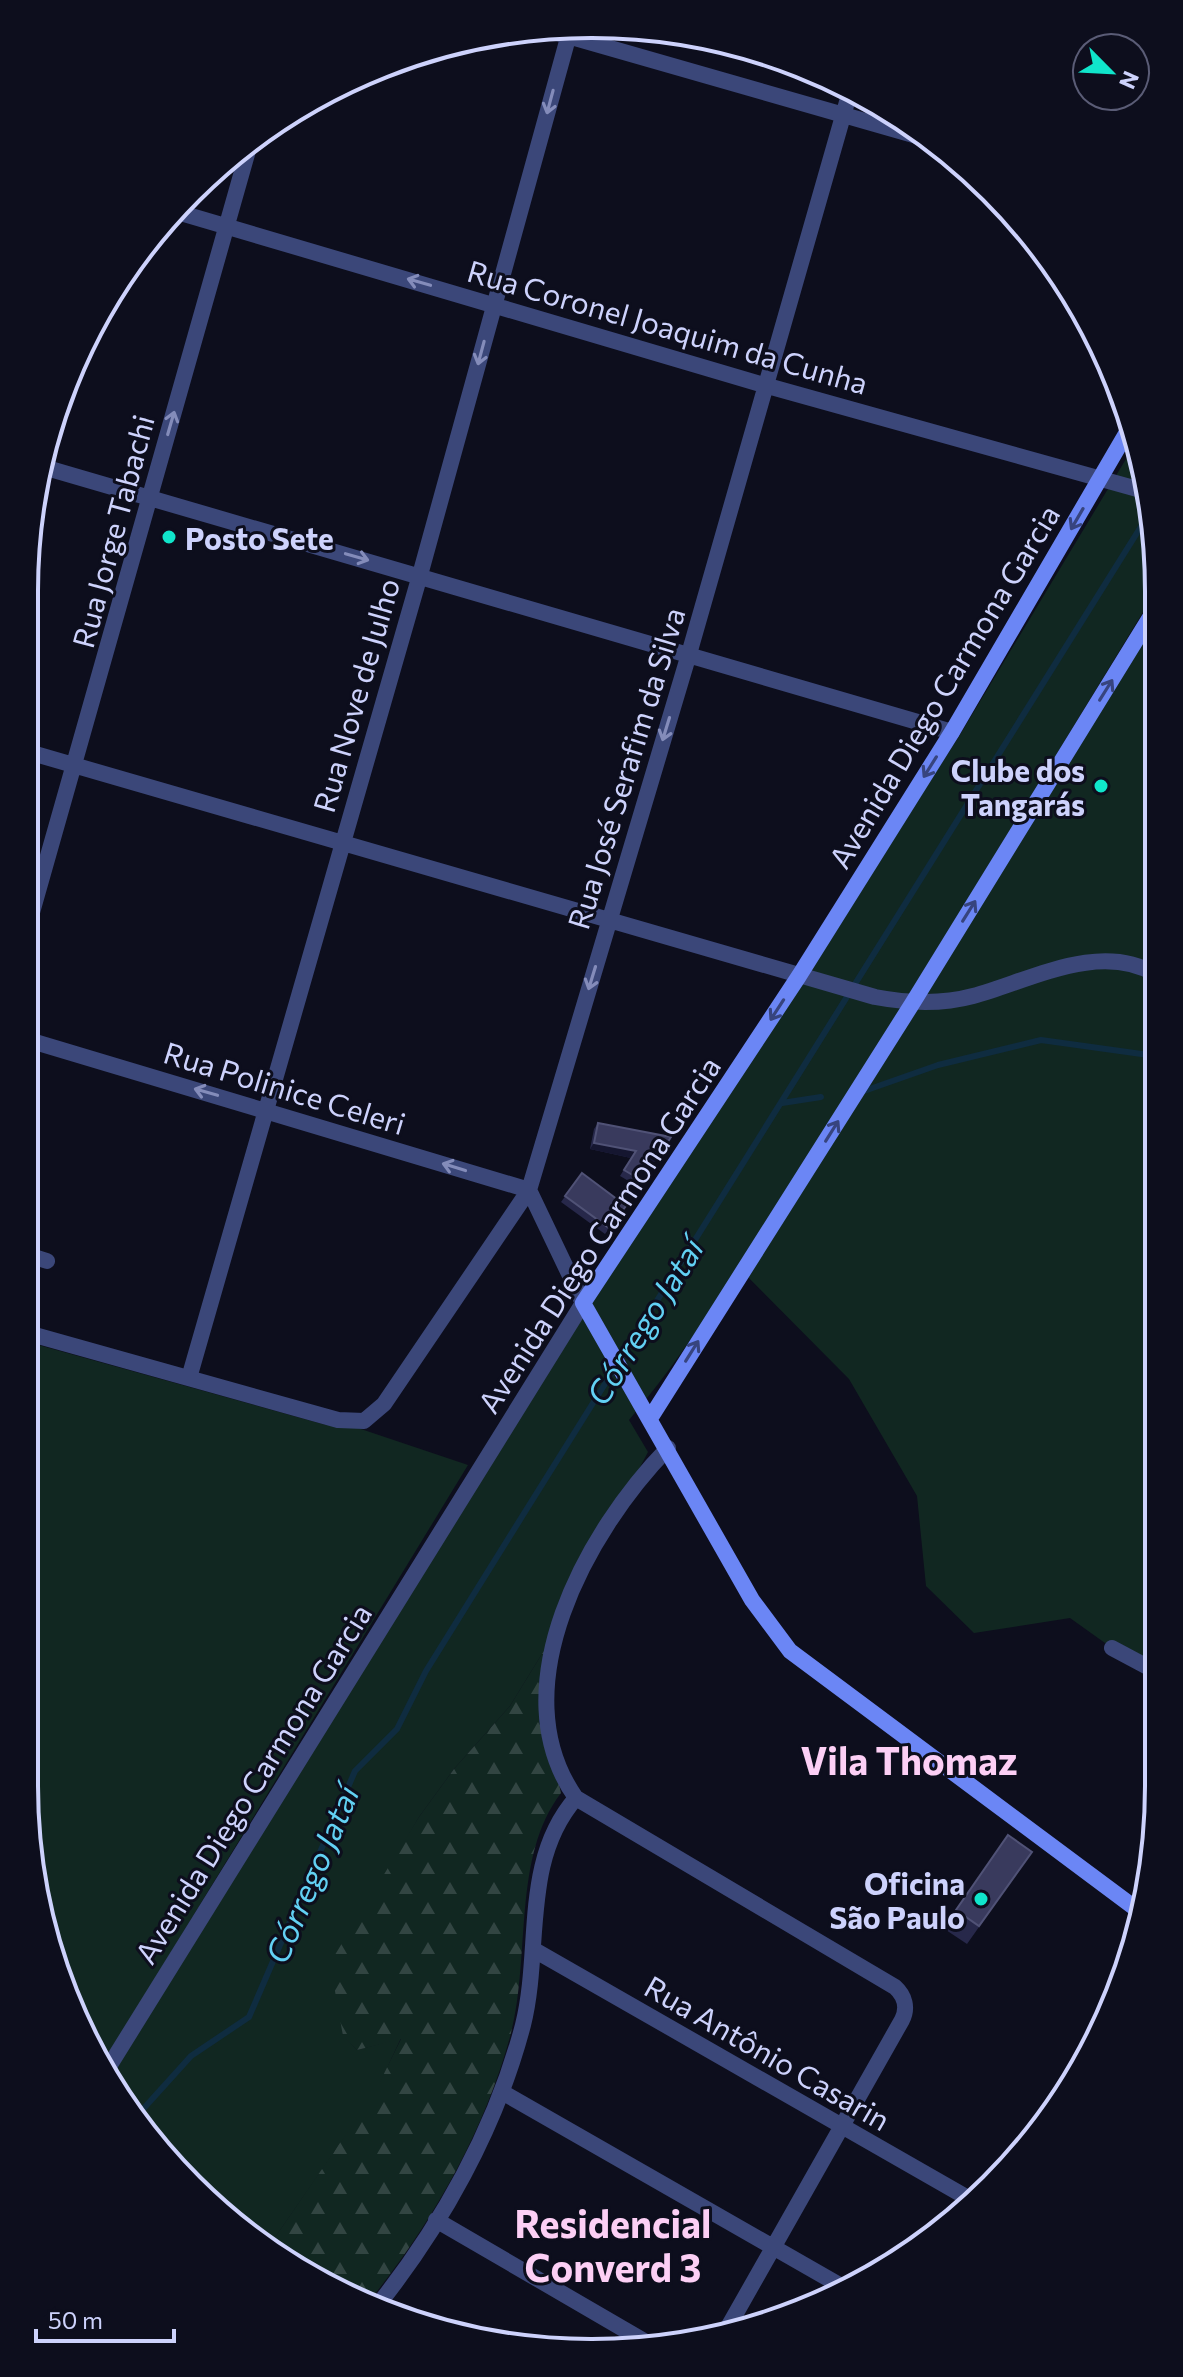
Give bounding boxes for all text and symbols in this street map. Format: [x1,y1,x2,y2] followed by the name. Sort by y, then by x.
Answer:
[1071,32,1151,112] north arrow
[1114,67,1145,93] text: N
[542,89,557,115] one-way arrow
[464,251,872,401] street label: Rua Coronel Joaquim da Cunha
[407,274,433,289] one-way arrow
[472,339,487,365] one-way arrow
[63,410,161,652] street label: Rua Jorge Tabachi
[164,410,179,436] one-way arrow
[820,498,1066,874] street label: Avenida Diego Carmona Garcia
[1069,507,1085,530] one-way arrow
[185,519,334,556] place label: Posto Sete
[160,528,178,546] marker: Posto Sete
[344,550,370,565] one-way arrow
[304,574,406,816] street label: Rua Nove de Julho
[558,603,692,933] street label: Rua José Serafim da Silva
[1098,679,1114,701] one-way arrow
[658,716,673,742] one-way arrow
[951,751,1085,822] place label: Clube dos Tangarás
[922,755,938,778] one-way arrow
[1092,777,1110,795] marker: Clube dos Tangarás
[962,900,978,923] one-way arrow
[584,965,599,991] one-way arrow
[768,999,785,1021] one-way arrow
[160,1033,410,1141] street label: Rua Polinice Celeri
[469,1049,727,1419] street label: Avenida Diego Carmona Garcia
[193,1084,219,1099] one-way arrow
[824,1120,840,1143] one-way arrow
[442,1159,468,1174] one-way arrow
[577,1226,714,1412] water label: Córrego Jataí
[685,1340,701,1363] one-way arrow
[126,1596,378,1970] street label: Avenida Diego Carmona Garcia
[800,1736,1018,1783] district label: Vila Thomaz
[256,1775,368,1969] water label: Córrego Jataí
[829,1864,965,1935] place label: Oficina São Paulo
[972,1890,990,1908] marker: Oficina São Paulo
[639,1967,897,2137] street label: Rua Antônio Casarin
[515,2199,711,2290] district label: Residencial Converd 3
[36,2293,174,2343] scale bar
[48,2305,103,2334] text: 50 m

